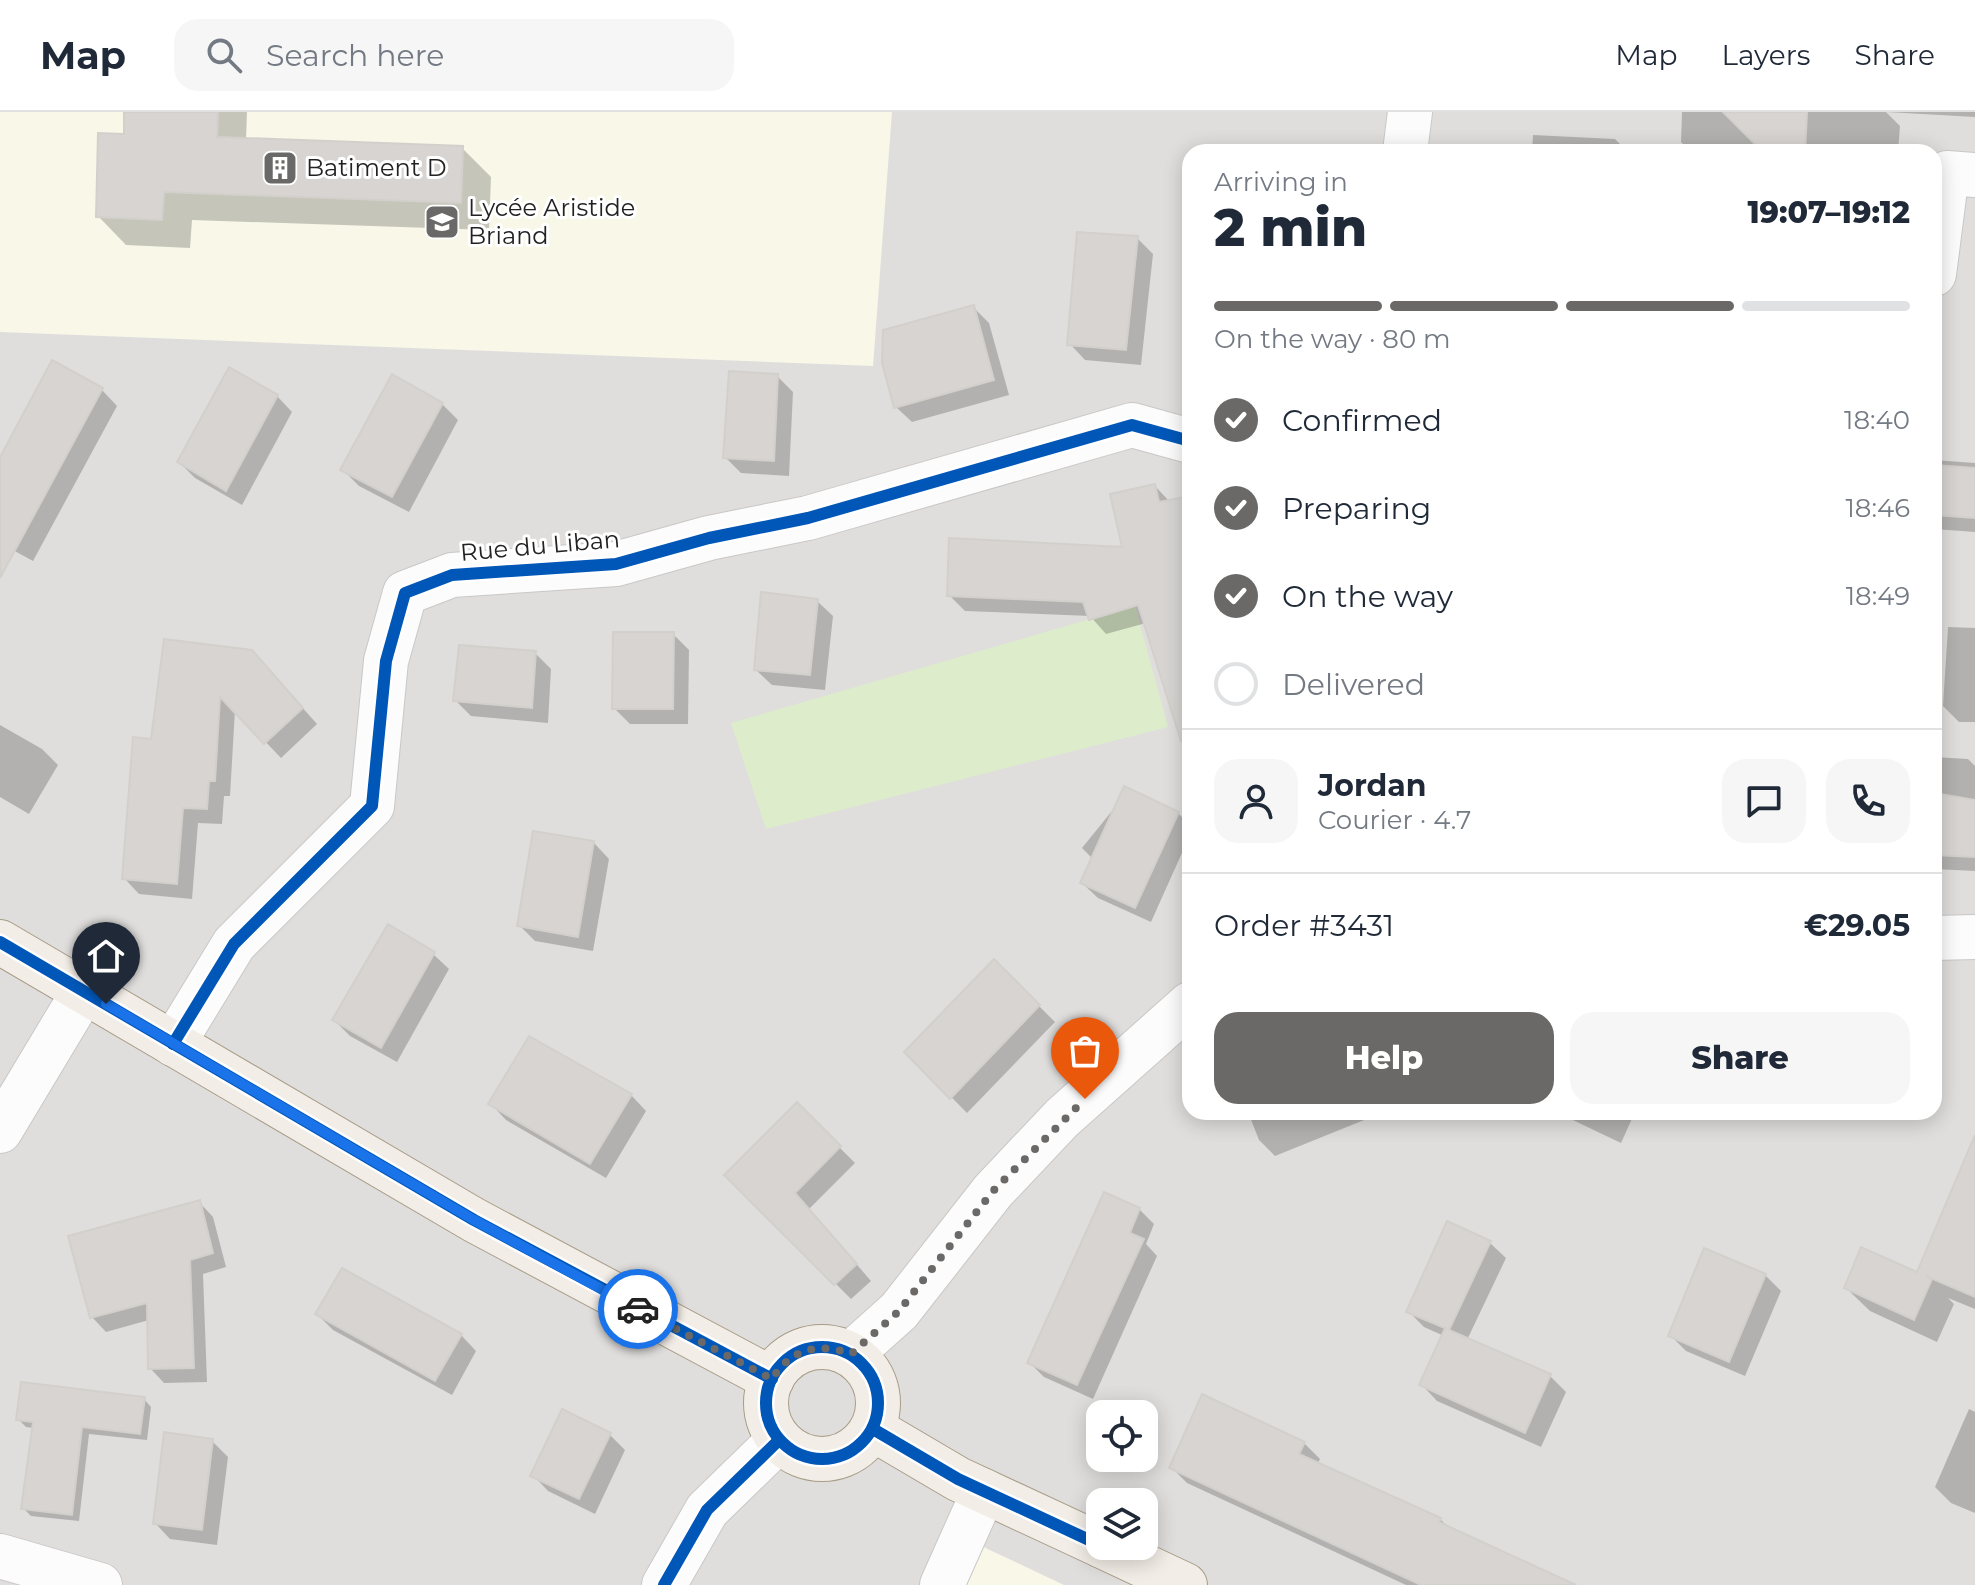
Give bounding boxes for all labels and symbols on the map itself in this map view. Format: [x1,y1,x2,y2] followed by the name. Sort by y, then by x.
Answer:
[261,149,299,187] building icon: Batiment D
[306,153,447,182] place label: Batiment D
[468,193,635,250] place label: Lycée Aristide Briand
[423,203,461,241] school or university icon: Lycée Aristide Briand
[459,524,621,567] street label: Rue du Liban
[72,922,140,1004] pin
[1051,1017,1119,1099] pin
[598,1269,678,1349] courier

